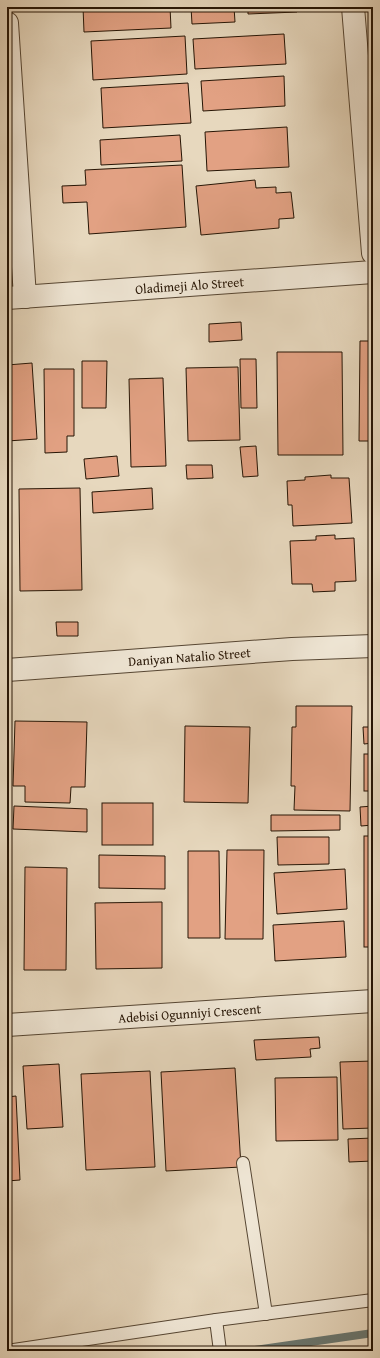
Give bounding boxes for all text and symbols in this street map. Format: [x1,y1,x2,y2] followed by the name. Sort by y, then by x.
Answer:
[134,272,245,299] street label: Oladimeji Alo Street
[128,643,252,671] street label: Daniyan Natalio Street
[118,999,262,1028] street label: Adebisi Ogunniyi Crescent

